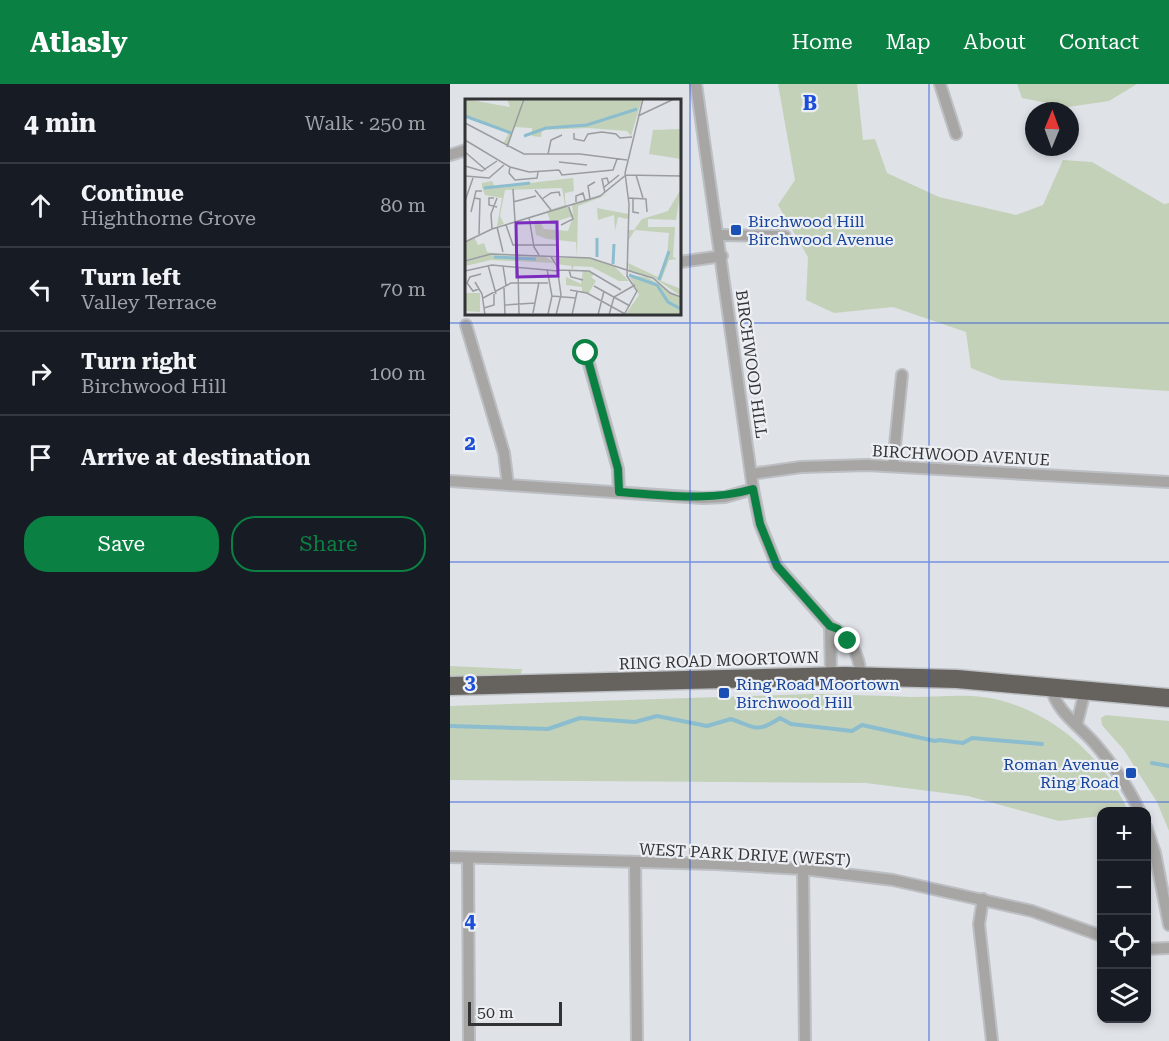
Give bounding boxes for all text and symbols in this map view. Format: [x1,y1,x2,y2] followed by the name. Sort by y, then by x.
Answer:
[30,26,128,59] text: Atlasly
[792,30,853,54] text: Home
[886,30,931,54] text: Map
[964,30,1026,54] text: About
[1059,30,1139,54] text: Contact
[803,91,817,115] text: B
[465,99,681,315] inset map
[1025,102,1079,156] north arrow
[24,108,96,138] text: 4 min
[305,111,426,135] text: Walk · 250 m
[81,181,184,206] text: Continue
[24,189,57,222] icon: ahead
[380,193,426,217] text: 80 m
[81,206,256,230] text: Highthorne Grove
[748,212,894,249] place label: Birchwood Hill Birchwood Avenue
[729,223,743,237] marker: Birchwood Hill Birchwood Avenue
[81,265,181,290] text: Turn left
[24,273,57,306] icon: left
[380,277,426,301] text: 70 m
[732,289,771,440] street label: BIRCHWOOD HILL
[81,290,217,314] text: Valley Terrace
[572,339,598,365] route start
[81,349,196,374] text: Turn right
[24,357,57,390] icon: right
[369,361,426,385] text: 100 m
[81,374,227,398] text: Birchwood Hill
[464,431,476,455] text: 2
[24,441,57,474] icon: arrive
[872,441,1050,470] street label: BIRCHWOOD AVENUE
[81,445,310,470] text: Arrive at destination
[24,516,219,572] button: Save
[231,516,426,572] button: Share
[834,627,860,653] route end
[618,647,820,673] street label: RING ROAD MOORTOWN
[464,670,476,694] text: 3
[736,675,899,712] place label: Ring Road Moortown Birchwood Hill
[717,686,731,700] marker: Ring Road Moortown Birchwood Hill
[1003,755,1119,792] place label: Roman Avenue Ring Road
[1124,766,1138,780] marker: Roman Avenue Ring Road
[1097,807,1151,1023] map controls
[1097,807,1151,861] button: +
[639,839,851,870] street label: WEST PARK DRIVE (WEST)
[1097,861,1151,915] button: −
[464,909,476,933] text: 4
[1097,915,1151,969] button: locate
[1097,969,1151,1023] button: layers
[468,999,562,1026] scale bar
[477,1003,514,1022] text: 50 m

